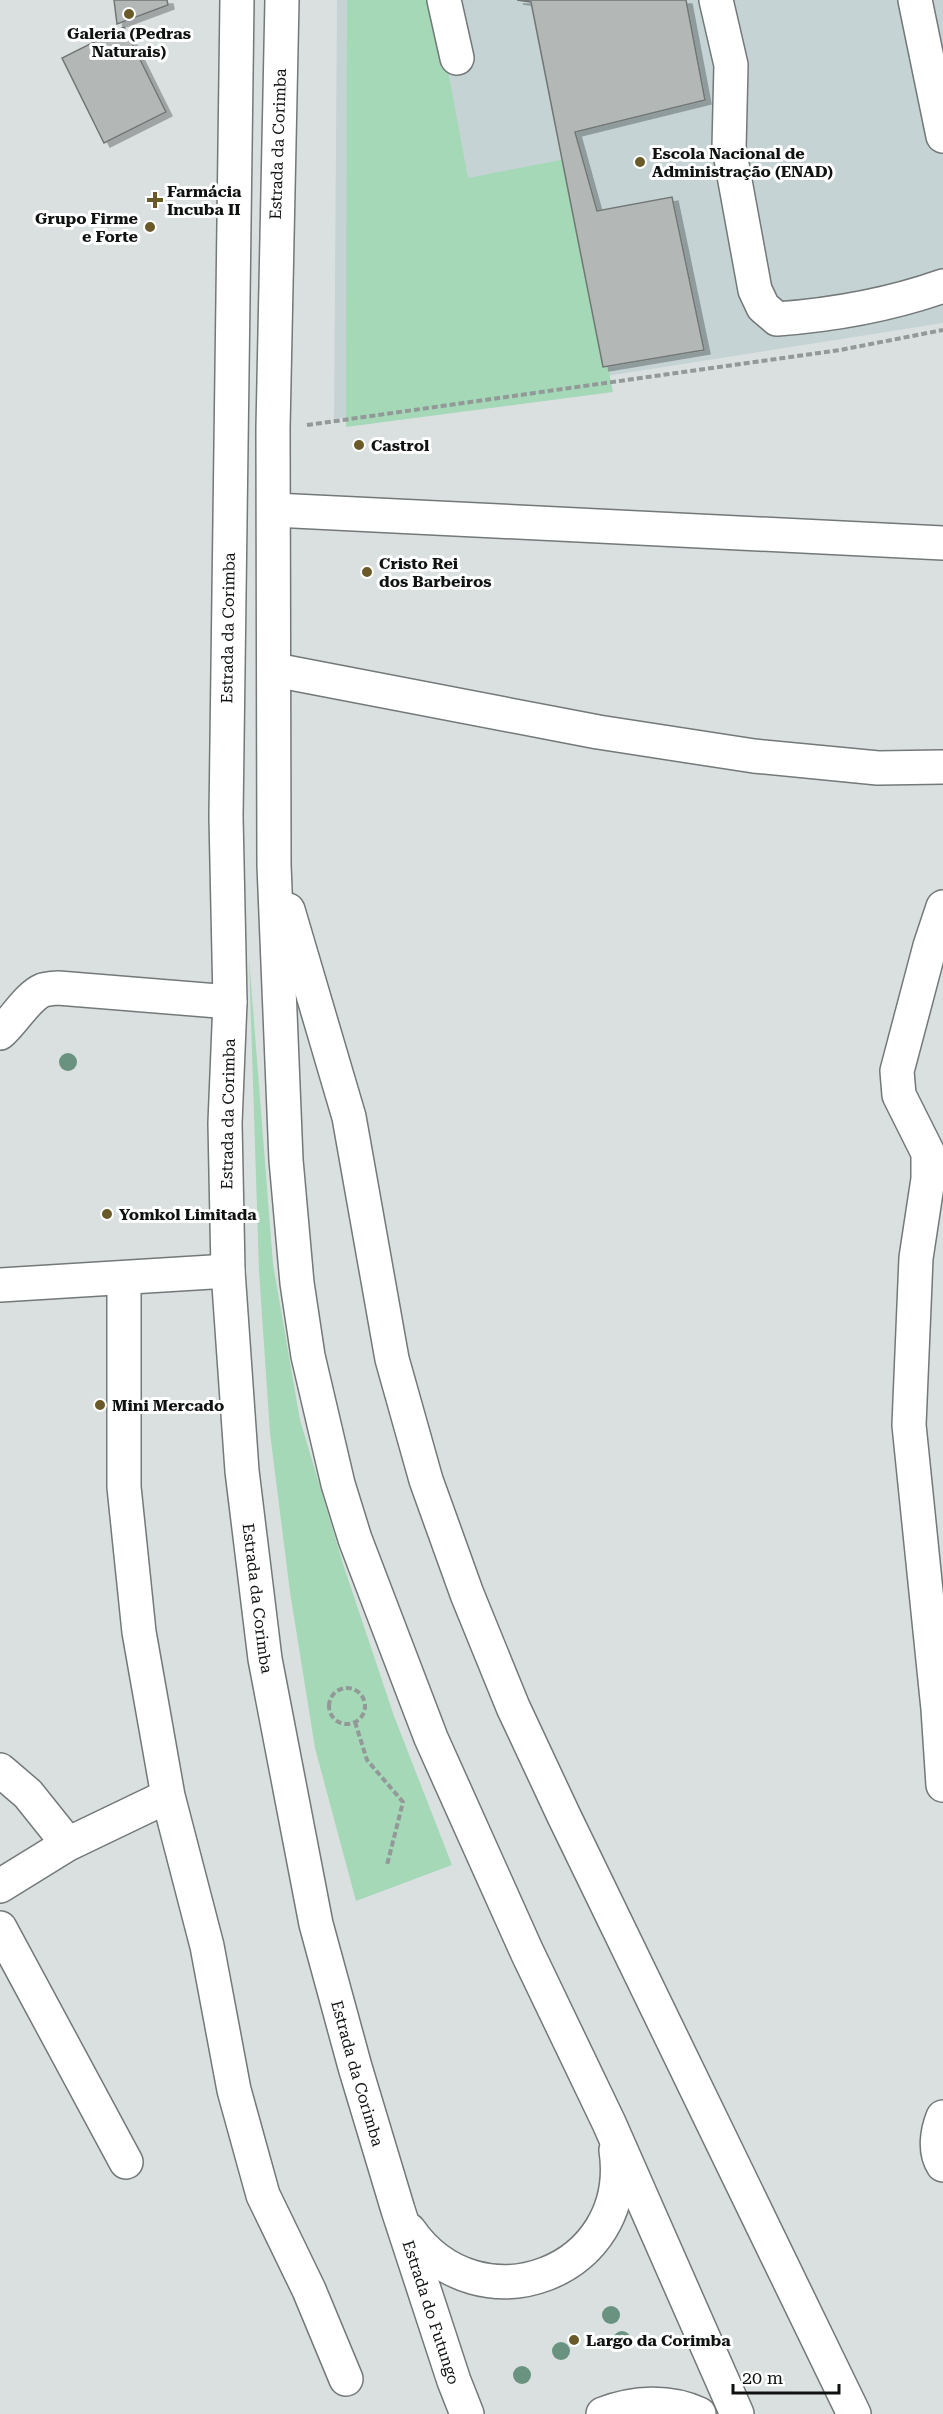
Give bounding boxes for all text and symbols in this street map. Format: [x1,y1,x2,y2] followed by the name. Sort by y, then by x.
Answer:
[122,7,136,21] marker: Galeria (Pedras Naturais)
[67,24,191,61] place label: Galeria (Pedras Naturais)
[266,68,290,220] street label: Estrada da Corimba
[652,144,833,181] place label: Escola Nacional de Administração (ENAD)
[633,155,647,169] marker: Escola Nacional de Administração (ENAD)
[167,182,242,219] place label: Farmácia Incuba II
[148,193,162,207] marker: Farmácia Incuba II
[35,209,138,246] place label: Grupo Firme e Forte
[143,220,157,234] marker: Grupo Firme e Forte
[371,436,430,455] place label: Castrol
[352,438,366,452] marker: Castrol
[217,552,239,704] street label: Estrada da Corimba
[379,554,492,591] place label: Cristo Rei dos Barbeiros
[360,565,374,579] marker: Cristo Rei dos Barbeiros
[217,1038,239,1190] street label: Estrada da Corimba
[119,1205,257,1224] place label: Yomkol Limitada
[100,1207,114,1221] marker: Yomkol Limitada
[112,1396,224,1415] place label: Mini Mercado
[93,1398,107,1412] marker: Mini Mercado
[239,1522,277,1675] street label: Estrada da Corimba
[328,1998,388,2149] street label: Estrada da Corimba
[399,2238,464,2387] street label: Estrada do Futungo
[586,2331,731,2350] place label: Largo da Corimba
[567,2333,581,2347] marker: Largo da Corimba
[733,2357,840,2395] scale bar
[742,2367,783,2388] text: 20 m

